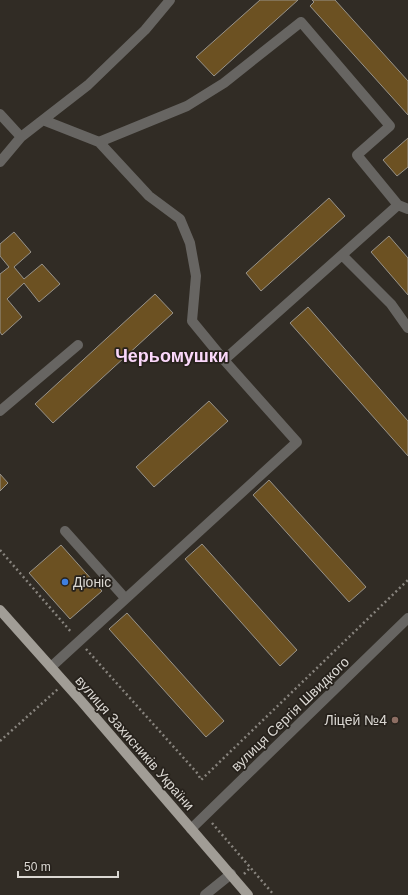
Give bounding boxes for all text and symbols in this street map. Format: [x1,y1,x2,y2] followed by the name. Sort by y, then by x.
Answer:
[115,346,229,366] district label: Черьомушки
[73,574,111,590] place label: Діоніс
[60,577,70,587] marker: Діоніс
[228,653,352,774] street label: вулиця Сергія Швидкого
[72,673,198,813] street label: вулиця Захисників України
[325,712,387,728] place label: Ліцей №4
[390,715,400,725] marker: Ліцей №4
[18,853,118,879] scale bar
[24,860,51,874] text: 50 m

